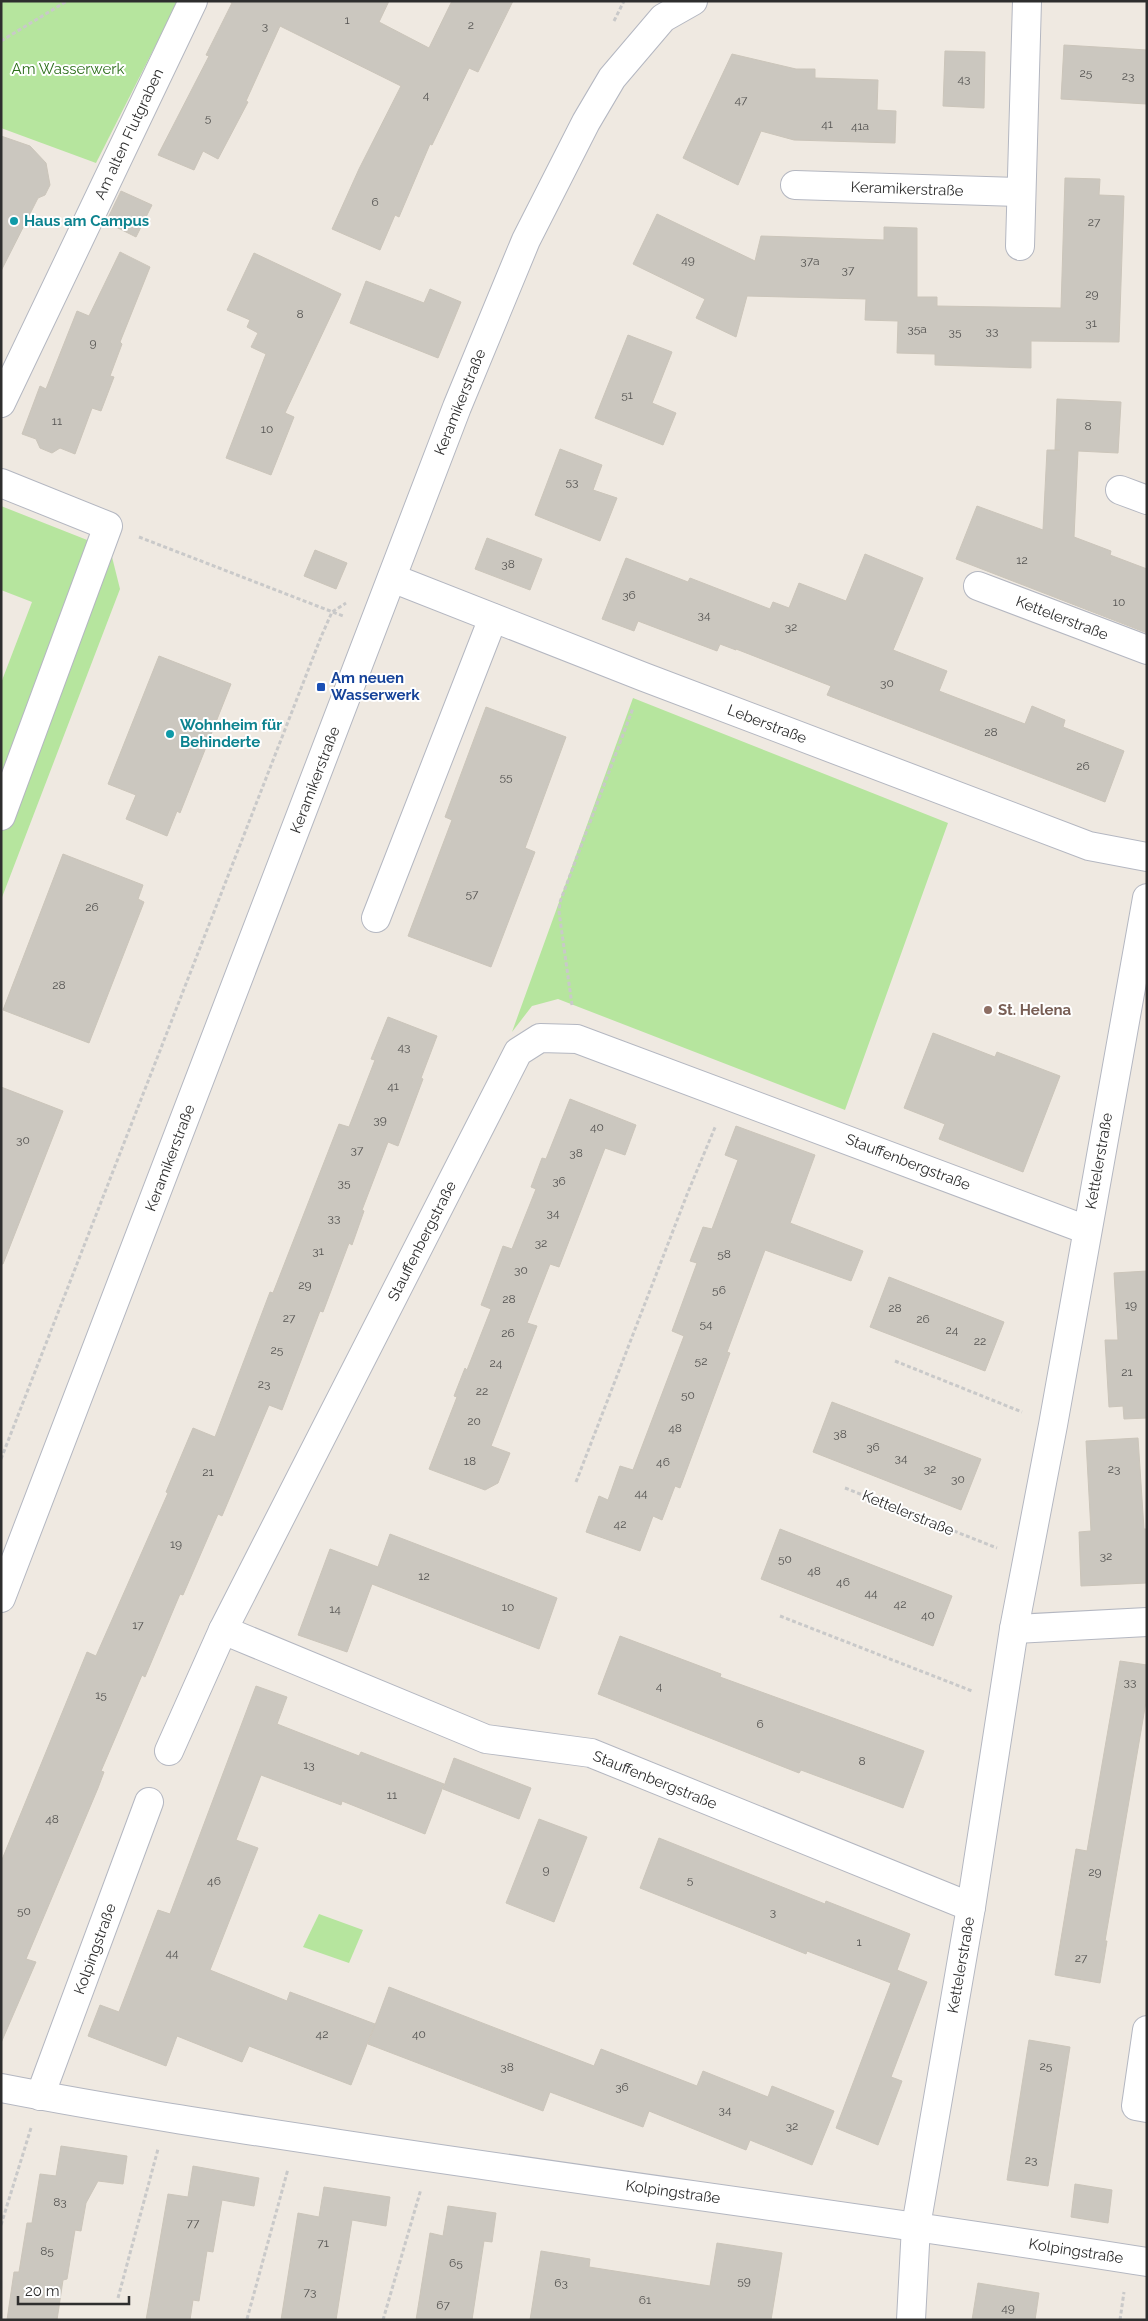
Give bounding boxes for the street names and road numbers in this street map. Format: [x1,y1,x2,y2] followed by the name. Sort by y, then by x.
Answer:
[91,66,167,202] street label: Am alten Flutgraben
[850,178,964,200] street label: Keramikerstraße
[431,346,490,458] street label: Keramikerstraße
[1013,592,1111,644] street label: Kettelerstraße
[725,701,809,747] street label: Leberstraße
[286,724,344,836] street label: Keramikerstraße
[141,1102,199,1214] street label: Keramikerstraße
[1082,1111,1116,1211] street label: Kettelerstraße
[843,1130,973,1194] street label: Stauffenbergstraße
[384,1178,460,1304] street label: Stauffenbergstraße
[859,1486,957,1540] street label: Kettelerstraße
[590,1747,720,1813] street label: Stauffenbergstraße
[70,1901,120,1997] street label: Kolpingstraße
[944,1915,978,2015] street label: Kettelerstraße
[624,2176,722,2208] street label: Kolpingstraße
[1027,2235,1125,2267] street label: Kolpingstraße

